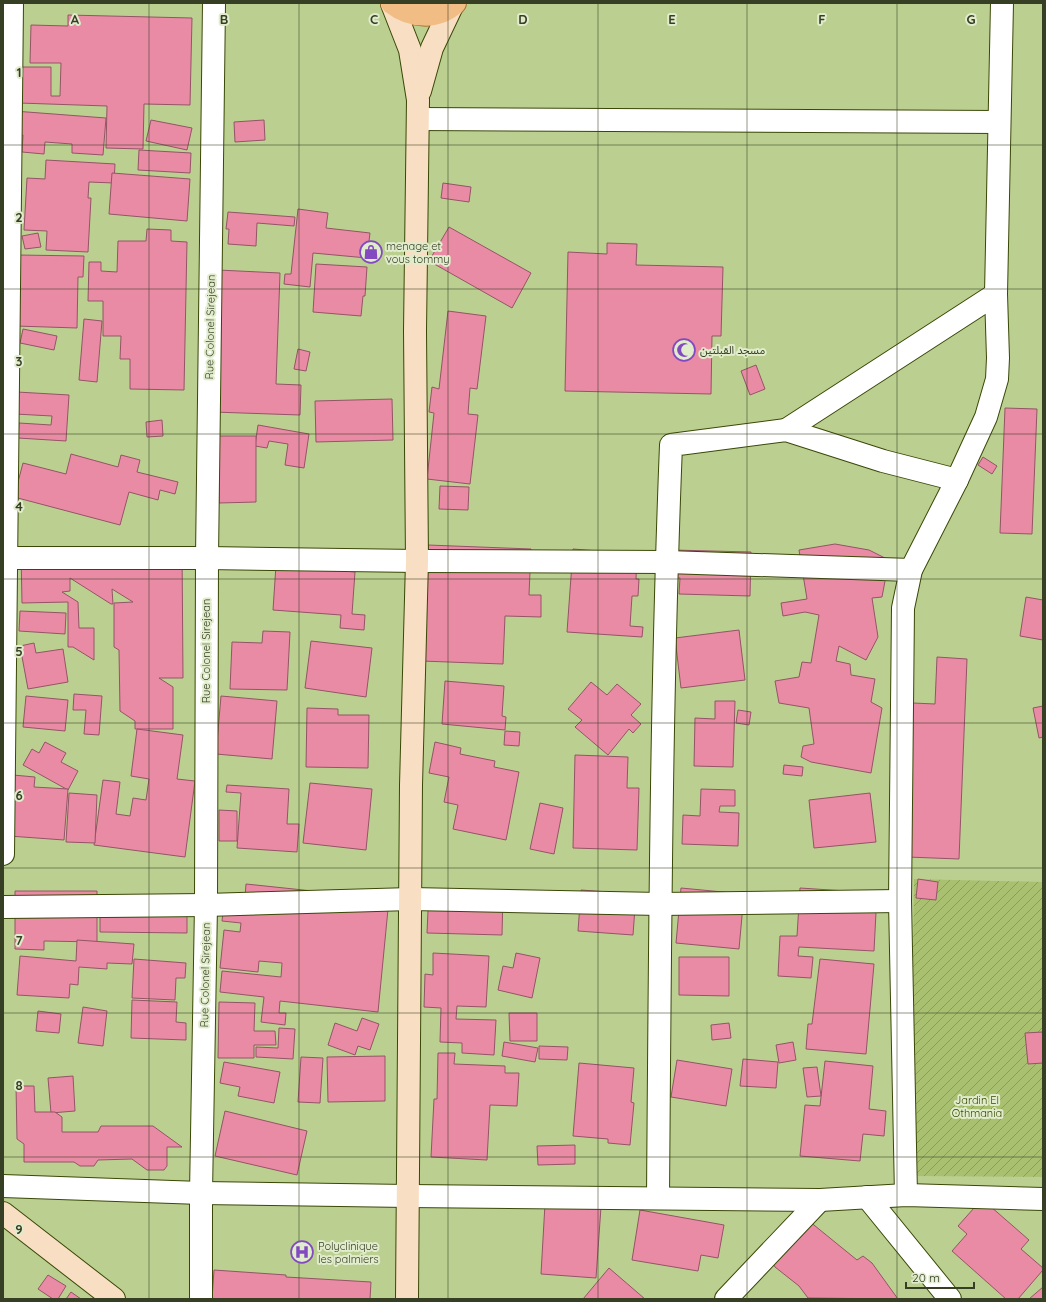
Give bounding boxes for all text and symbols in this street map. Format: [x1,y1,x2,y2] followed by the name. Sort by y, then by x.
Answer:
[71,11,80,27] text: A
[220,11,228,27] text: B
[370,11,378,27] text: C
[518,11,528,27] text: D
[668,11,676,27] text: E
[818,11,826,27] text: F
[966,11,976,27] text: G
[16,64,22,80] text: 1
[15,209,23,225] text: 2
[358,239,384,265] shop icon: menage et vous tommy
[386,239,449,266] place label: menage et vous tommy
[202,275,218,379] street label: Rue Colonel Sirejean
[671,337,697,363] mosque icon: مسجد القبلتين
[700,343,765,357] place label: مسجد القبلتين
[16,353,23,369] text: 3
[15,498,23,514] text: 4
[199,599,213,703] street label: Rue Colonel Sirejean
[15,643,23,659] text: 5
[15,787,23,803] text: 6
[197,923,213,1027] street label: Rue Colonel Sirejean
[15,932,23,948] text: 7
[15,1077,23,1093] text: 8
[952,1093,1002,1120] park label: Jardin El Othmania
[15,1221,23,1237] text: 9
[289,1239,315,1265] hospital icon: Polyclinique les palmiers
[318,1239,379,1266] place label: Polyclinique les palmiers
[906,1264,974,1290] scale bar
[912,1270,940,1285] text: 20 m

